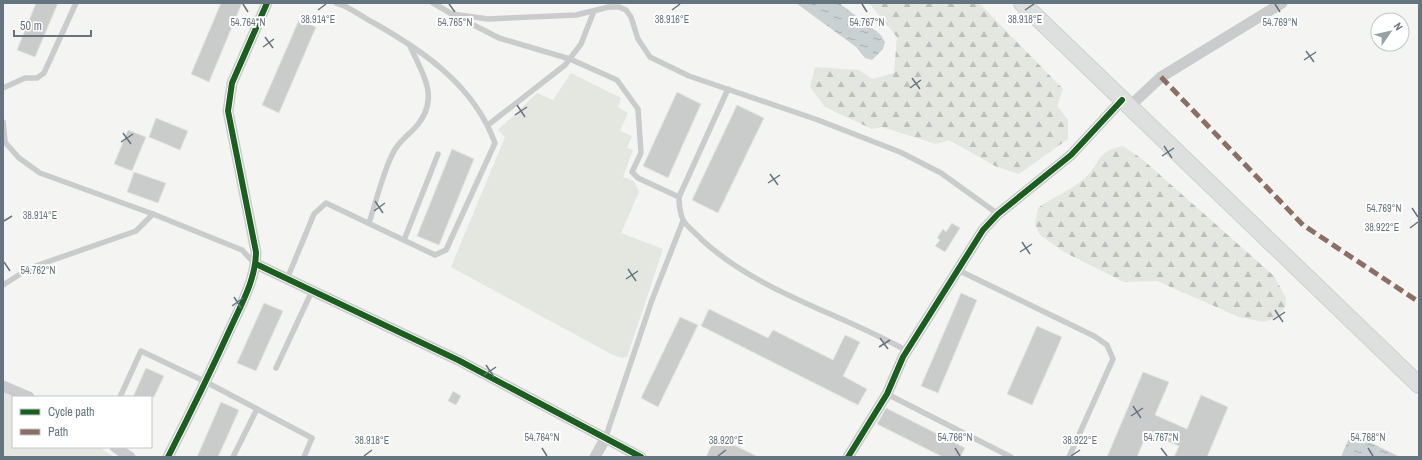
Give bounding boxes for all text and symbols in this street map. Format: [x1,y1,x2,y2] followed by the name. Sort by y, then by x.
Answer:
[14,12,91,38] scale bar
[1370,12,1410,52] north arrow
[301,13,335,26] text: 38.914°E
[655,13,689,26] text: 38.916°E
[1008,13,1042,26] text: 38.918°E
[231,16,266,29] text: 54.764°N
[438,16,473,29] text: 54.765°N
[850,16,885,29] text: 54.767°N
[1263,16,1298,29] text: 54.769°N
[20,18,42,34] text: 50 m
[1391,20,1406,33] text: N
[1367,202,1402,215] text: 54.769°N
[23,209,57,222] text: 38.914°E
[1365,221,1399,234] text: 38.922°E
[21,264,56,277] text: 54.762°N
[12,396,152,448] legend
[48,404,95,420] text: Cycle path
[48,424,68,440] text: Path
[525,431,560,444] text: 54.764°N
[938,431,973,444] text: 54.766°N
[1144,431,1179,444] text: 54.767°N
[1351,431,1386,444] text: 54.768°N
[355,434,389,447] text: 38.918°E
[709,434,743,447] text: 38.920°E
[1063,434,1097,447] text: 38.922°E

